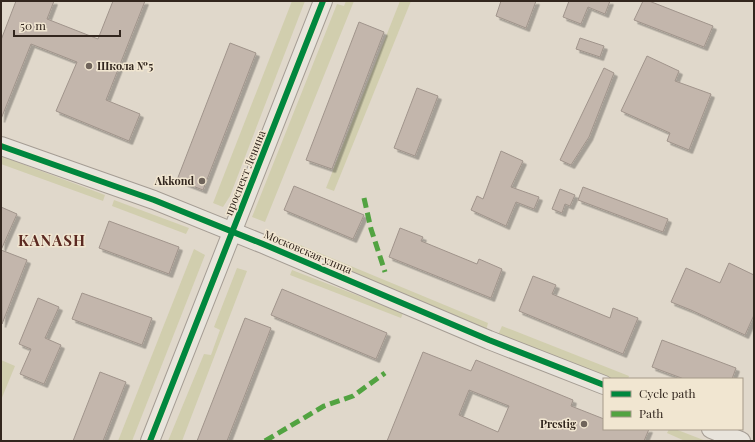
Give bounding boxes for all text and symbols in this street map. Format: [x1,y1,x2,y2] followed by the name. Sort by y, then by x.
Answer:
[14,12,120,38] scale bar
[20,17,46,33] text: 50 m
[97,58,153,73] place label: Школа №5
[84,61,94,71] marker: Школа №5
[221,128,269,218] street label: проспект Ленина
[154,173,194,188] place label: Akkond
[197,176,207,186] marker: Akkond
[262,226,355,277] street label: Московская улица
[18,230,86,250] district label: KANASH
[603,378,743,430] legend
[639,385,696,401] text: Cycle path
[639,405,663,421] text: Path
[540,416,577,431] place label: Prestig
[579,419,589,429] marker: Prestig

